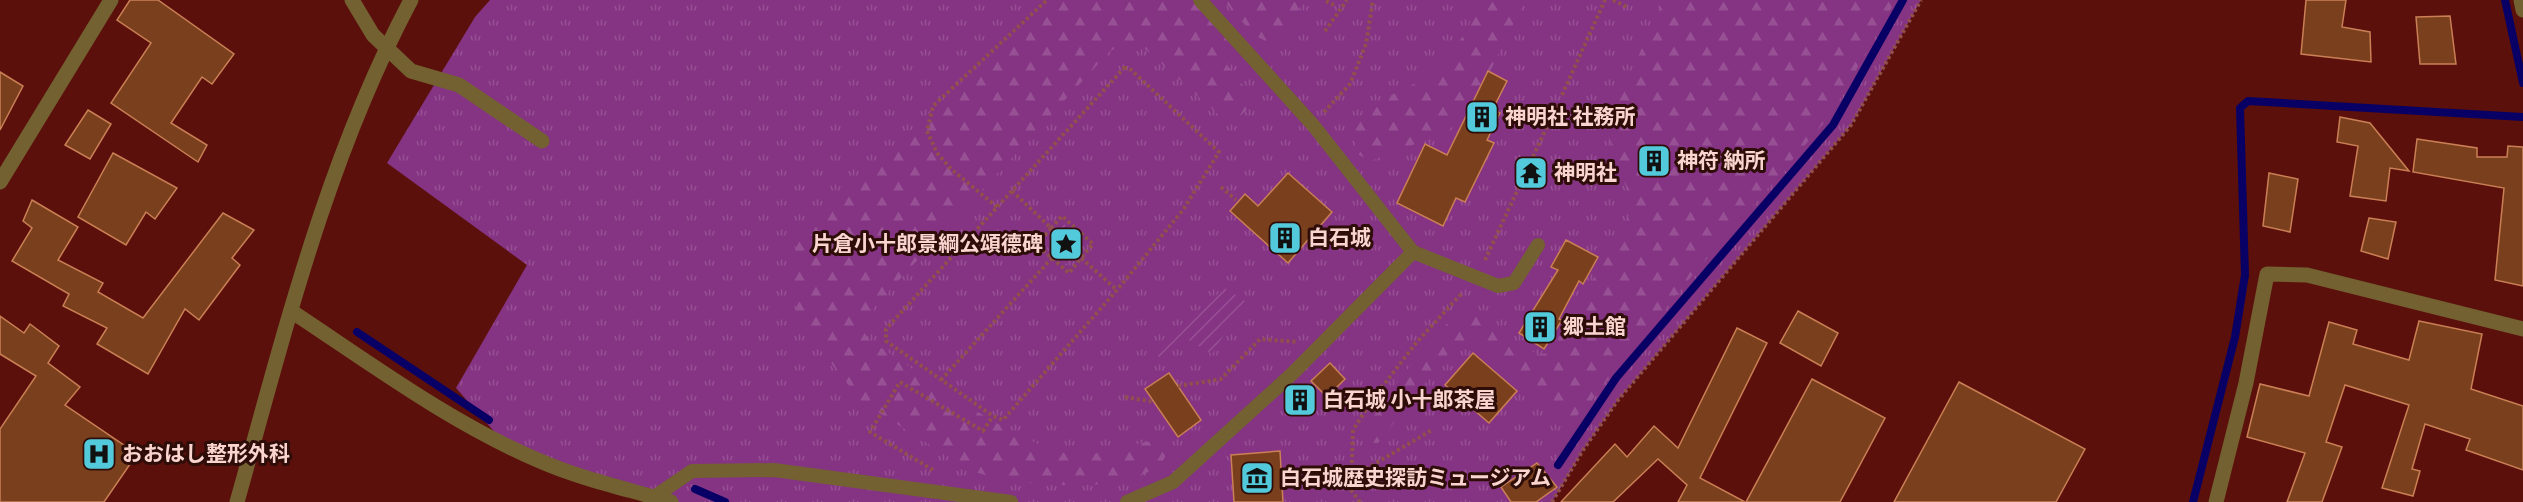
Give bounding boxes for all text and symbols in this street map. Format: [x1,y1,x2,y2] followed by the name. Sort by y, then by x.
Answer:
[1464,99,1500,135] building icon: 神明社 社務所
[1505,102,1635,131] place label: 神明社 社務所
[1636,143,1672,179] building icon: 神符 納所
[1677,146,1765,175] place label: 神符 納所
[1513,155,1549,191] temple icon: 神明社
[1554,158,1617,187] place label: 神明社
[1267,220,1303,256] building icon: 白石城
[1308,223,1371,252] place label: 白石城
[1048,226,1084,262] place icon: 片倉小十郎景綱公頌德碑
[812,229,1043,258] place label: 片倉小十郎景綱公頌德碑
[1522,309,1558,345] building icon: 郷土館
[1563,312,1626,341] place label: 郷土館
[1282,382,1318,418] building icon: 白石城 小十郎茶屋
[1323,385,1495,414] place label: 白石城 小十郎茶屋
[81,436,117,472] hospital icon: おおはし整形外科
[122,439,290,468] place label: おおはし整形外科
[1239,460,1275,496] museum icon: 白石城歴史探訪ミュージアム
[1280,463,1551,492] place label: 白石城歴史探訪ミュージアム

